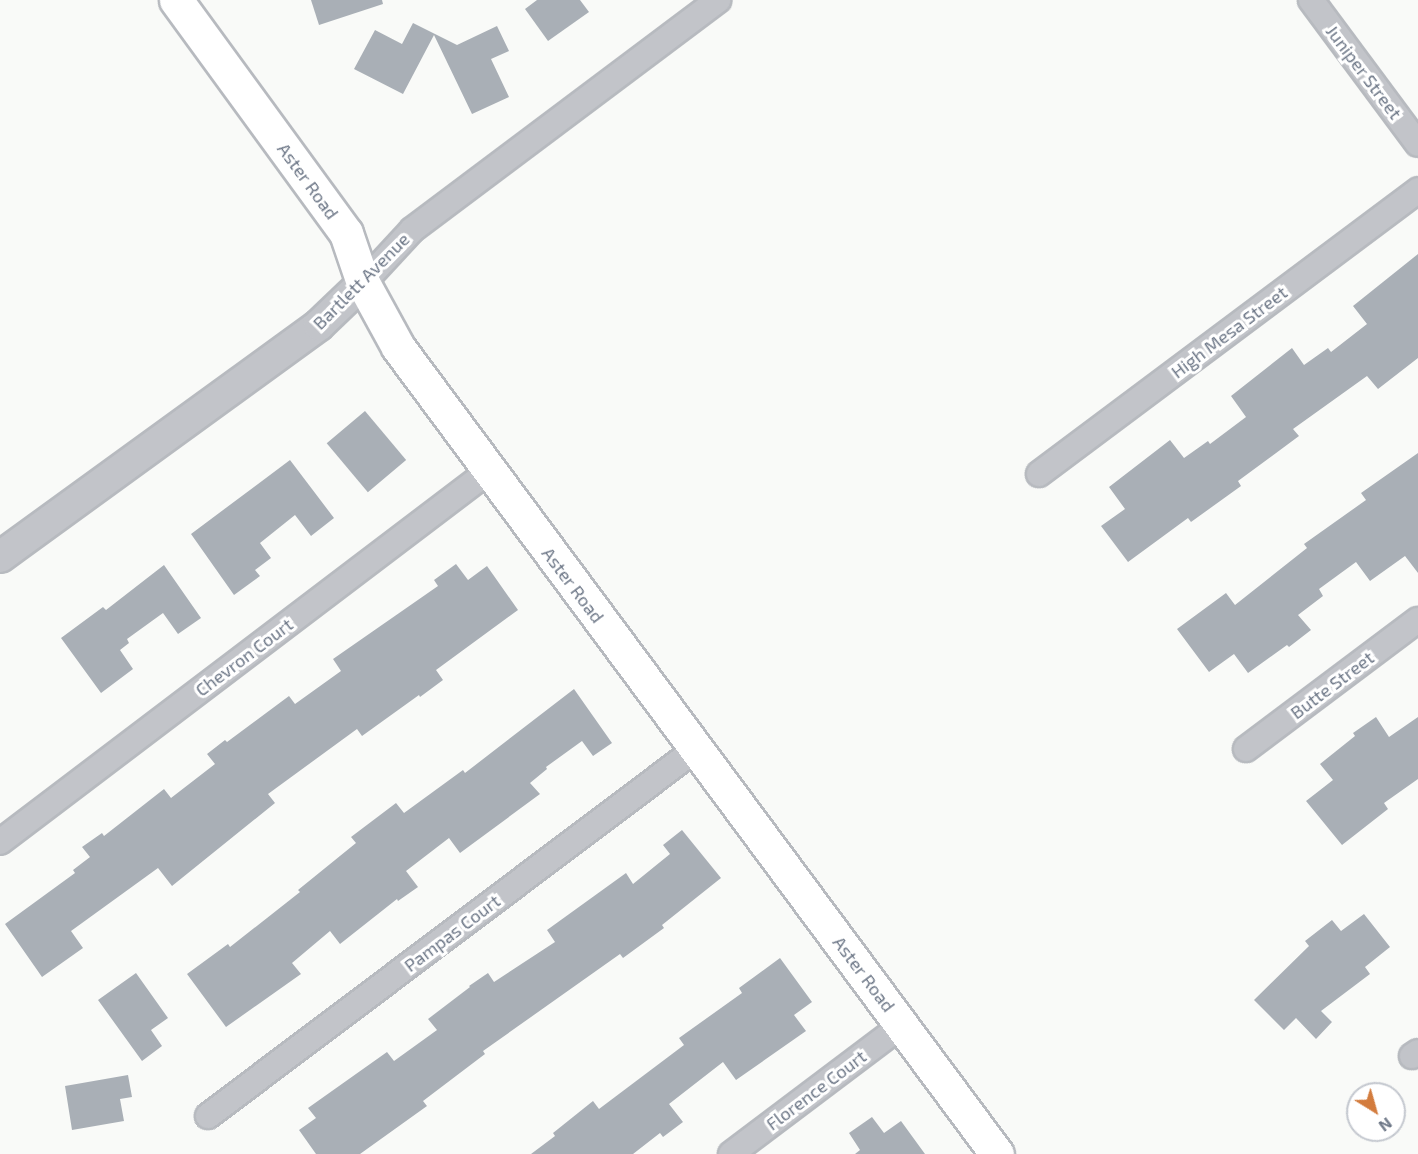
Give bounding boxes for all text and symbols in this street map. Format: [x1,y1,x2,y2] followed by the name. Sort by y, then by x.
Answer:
[1321,21,1407,123] street label: Juniper Street
[273,138,343,224] street label: Aster Road
[308,228,414,334] street label: Bartlett Avenue
[1167,281,1291,383] street label: High Mesa Street
[537,543,609,627] street label: Aster Road
[191,613,297,701] street label: Chevron Court
[1286,647,1378,723] street label: Butte Street
[400,890,504,976] street label: Pampas Court
[828,932,900,1016] street label: Aster Road
[762,1045,870,1135] street label: Florence Court
[1346,1082,1406,1142] north arrow
[1376,1114,1396,1136] text: N

